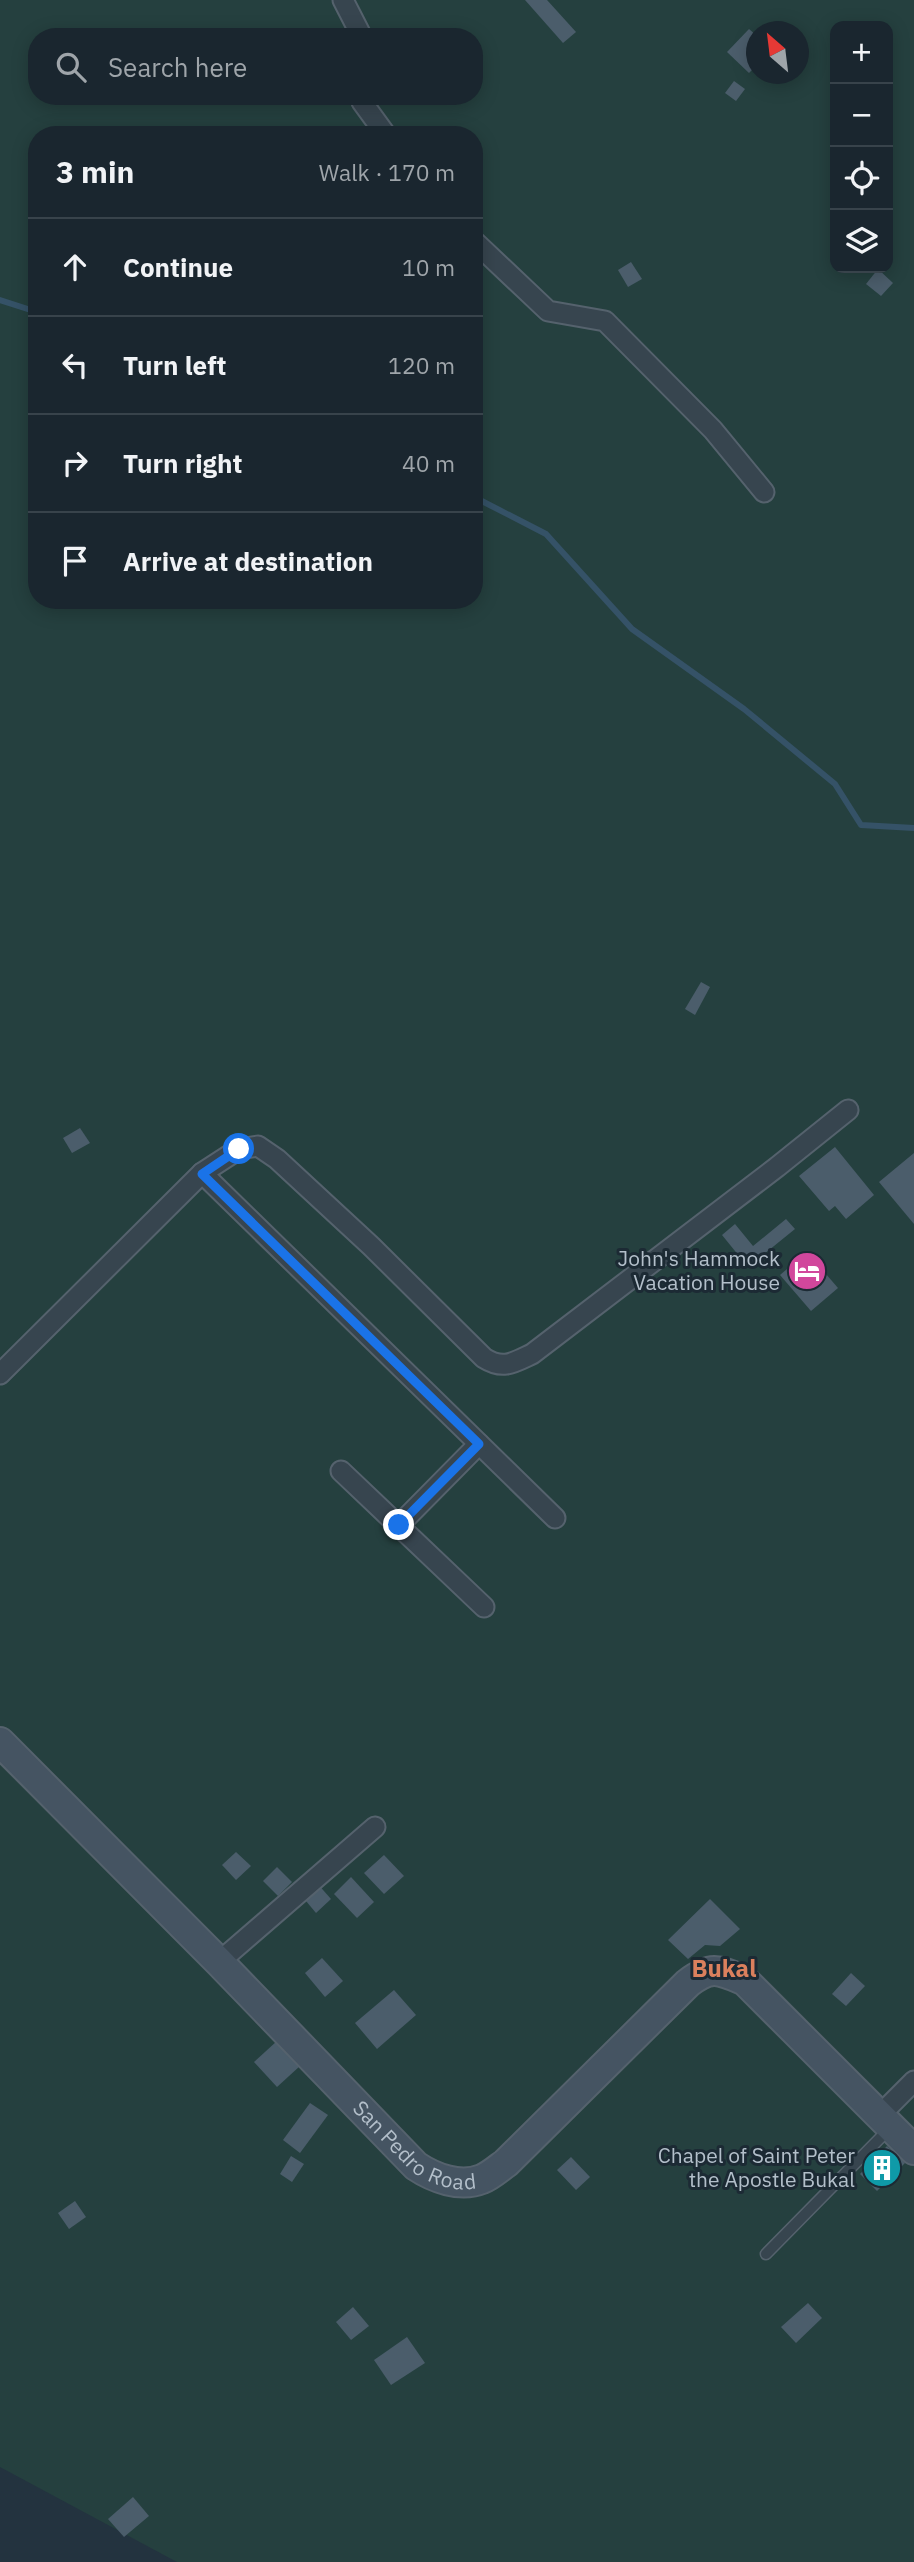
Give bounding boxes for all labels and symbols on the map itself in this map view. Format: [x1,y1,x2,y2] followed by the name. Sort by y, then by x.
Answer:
[746,21,809,84] north arrow
[223,1133,254,1164] route start
[618,1244,780,1296] place label: John's Hammock Vacation House
[786,1250,828,1292] hotel icon: John's Hammock Vacation House
[383,1509,414,1540] route end
[691,1952,757,1984] district label: Bukal
[347,2094,478,2196] street label: San Pedro Road
[658,2141,855,2193] place label: Chapel of Saint Peter the Apostle Bukal
[861,2147,903,2189] building icon: Chapel of Saint Peter the Apostle Bukal

